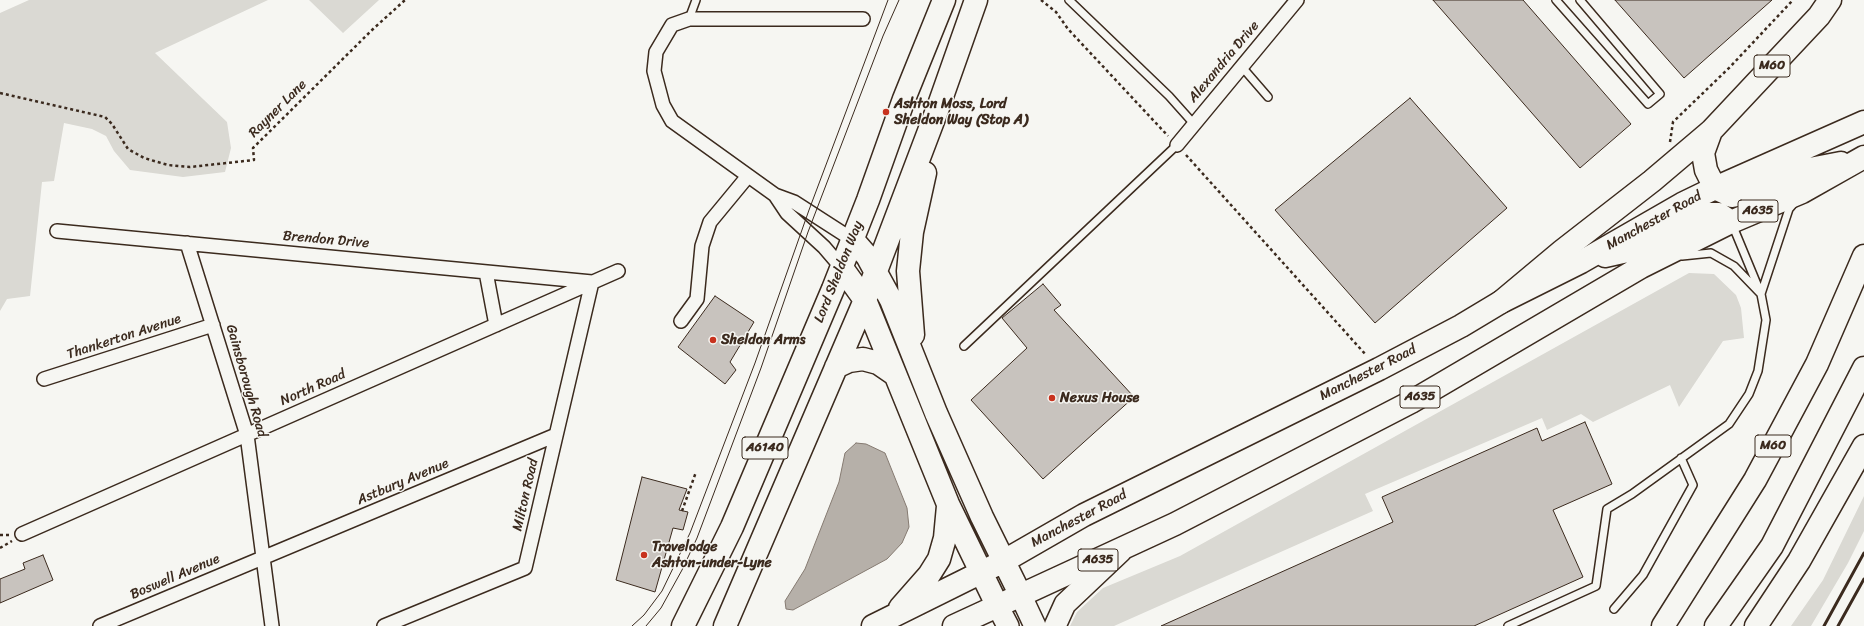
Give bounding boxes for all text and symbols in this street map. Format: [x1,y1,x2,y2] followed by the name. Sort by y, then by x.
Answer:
[1185,18,1263,106] street label: Alexandria Drive
[1754,55,1790,77] road number: M60
[245,76,311,142] street label: Rayner Lane
[894,96,1028,128] place label: Ashton Moss, Lord Sheldon Way (Stop A)
[881,107,891,117] marker: Ashton Moss, Lord Sheldon Way (Stop A)
[1603,188,1705,254] street label: Manchester Road
[1738,200,1778,222] road number: A635
[811,219,867,325] street label: Lord Sheldon Way
[282,228,370,252] street label: Brendon Drive
[65,311,183,363] street label: Thankerton Avenue
[222,323,270,439] street label: Gainsborough Road
[721,332,805,348] place label: Sheldon Arms
[708,335,718,345] marker: Sheldon Arms
[1317,341,1419,405] street label: Manchester Road
[278,366,348,410] street label: North Road
[1400,386,1440,408] road number: A635
[1060,390,1139,406] place label: Nexus House
[1047,393,1057,403] marker: Nexus House
[1755,435,1791,457] road number: M60
[742,437,788,459] road number: A6140
[355,455,451,509] street label: Astbury Avenue
[510,457,542,533] street label: Milton Road
[1028,487,1130,551] street label: Manchester Road
[652,539,772,572] place label: Travelodge Ashton-under-Lyne
[1078,549,1118,571] road number: A635
[639,550,649,560] marker: Travelodge Ashton-under-Lyne
[128,551,222,603] street label: Boswell Avenue

